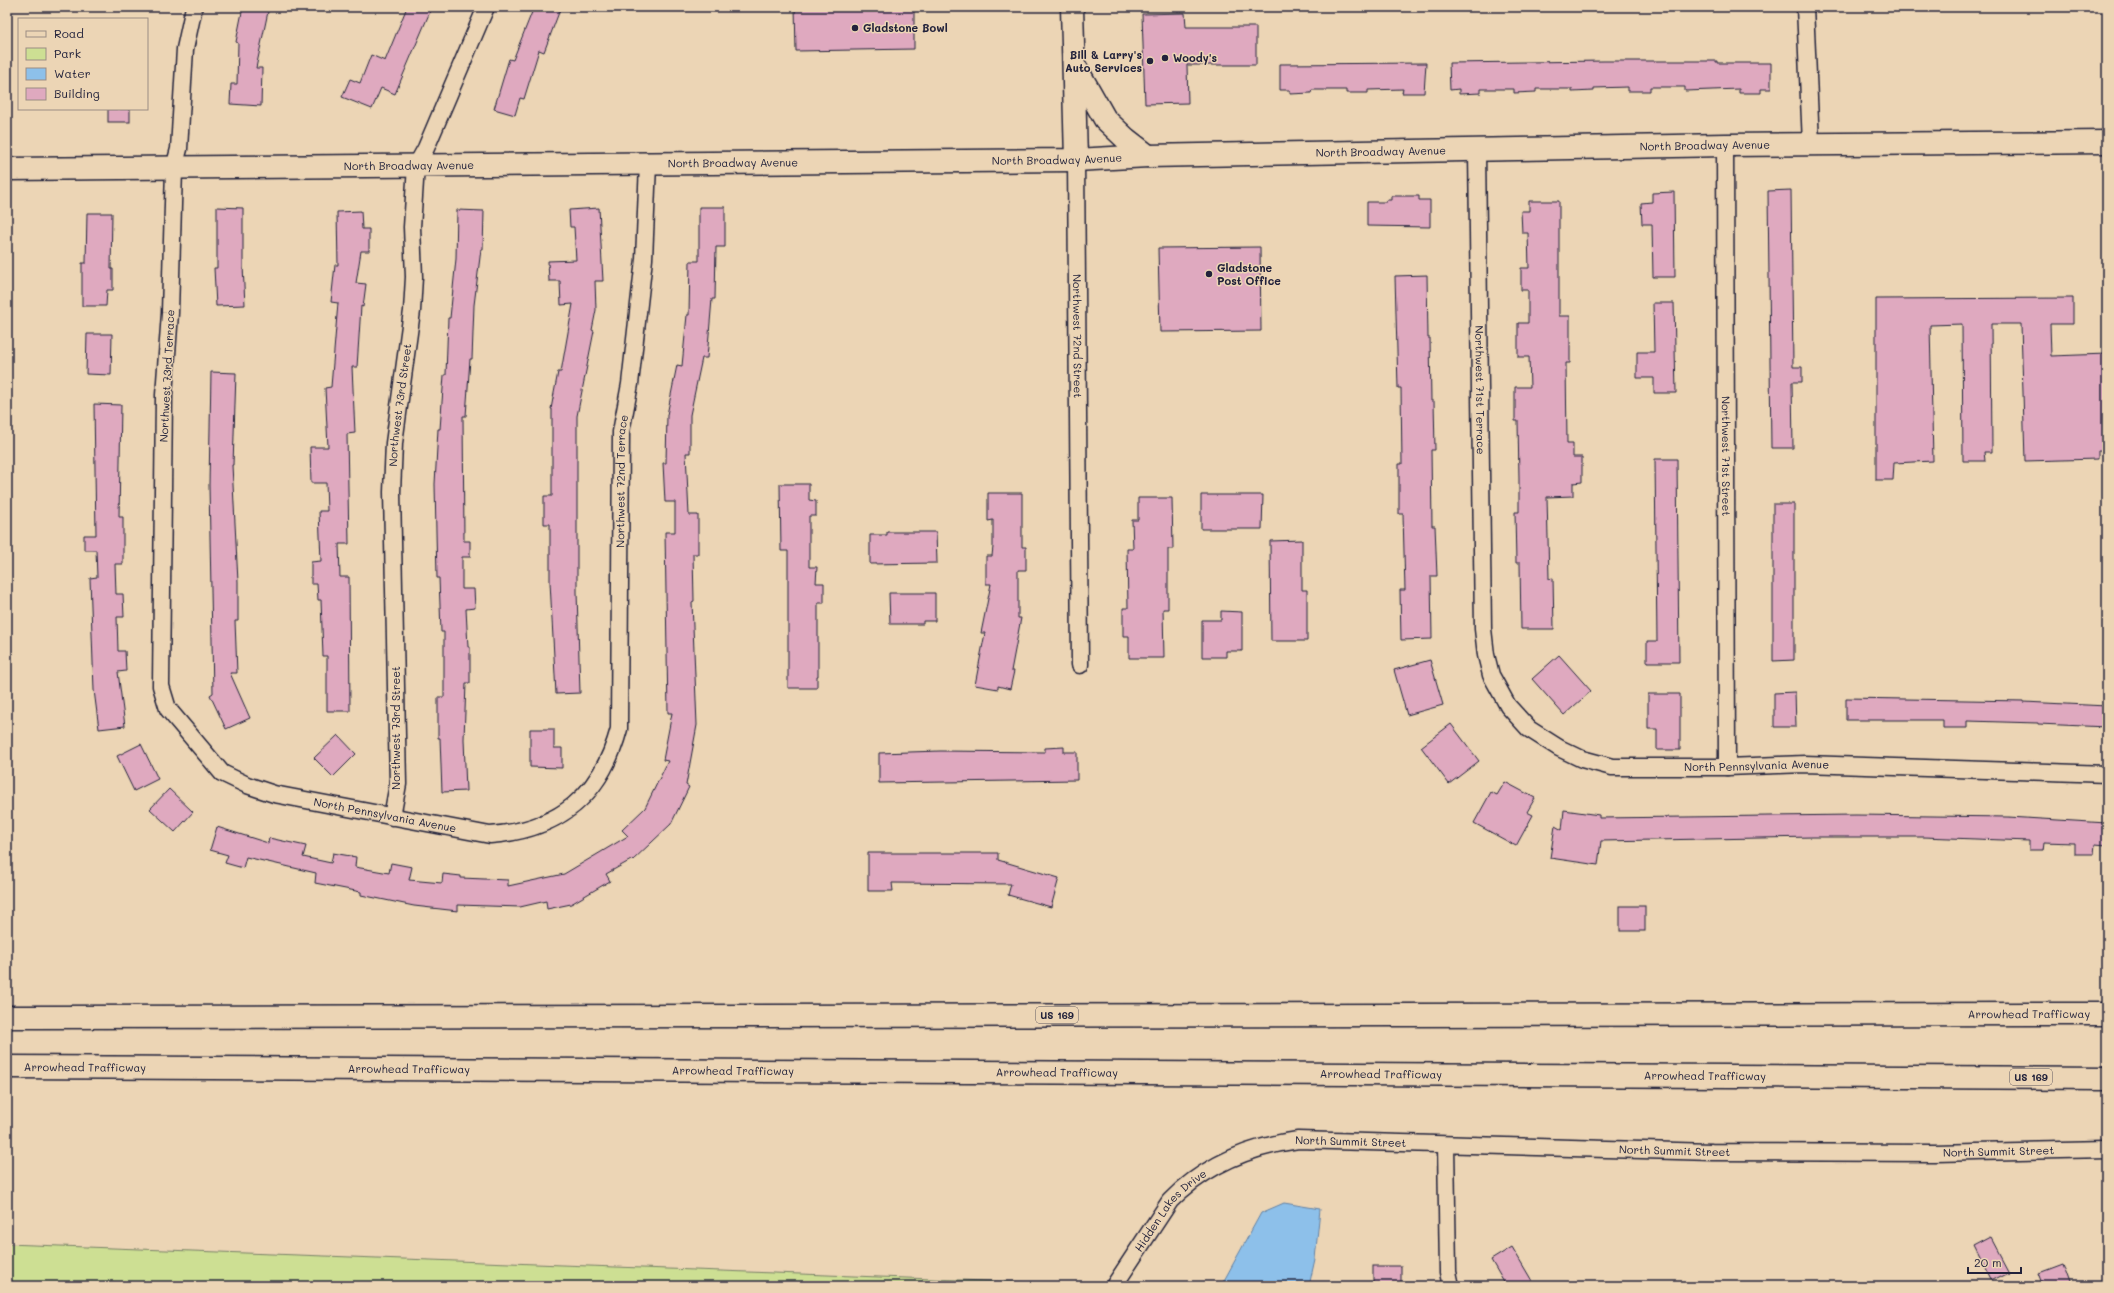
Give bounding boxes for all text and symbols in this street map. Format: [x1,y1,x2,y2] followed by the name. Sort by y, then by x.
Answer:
[18,18,148,110] legend
[863,20,948,35] place label: Gladstone Bowl
[850,23,860,33] marker: Gladstone Bowl
[54,25,84,41] text: Road
[54,45,81,61] text: Park
[1065,47,1142,75] place label: Bill & Larry's Auto Services
[1173,50,1218,65] place label: Woody's
[1160,53,1170,63] marker: Woody's
[1145,56,1155,66] marker: Bill & Larry's Auto Services
[54,65,91,81] text: Water
[54,85,100,101] text: Building
[1639,137,1770,154] street label: North Broadway Avenue
[1316,142,1446,160] street label: North Broadway Avenue
[992,149,1123,168] street label: North Broadway Avenue
[668,154,798,170] street label: North Broadway Avenue
[344,157,474,173] street label: North Broadway Avenue
[1217,260,1281,288] place label: Gladstone Post Office
[1204,269,1214,279] marker: Gladstone Post Office
[1070,274,1086,398] street label: Northwest 72nd Street
[156,309,177,443] street label: Northwest 73rd Terrace
[1472,325,1489,455] street label: Northwest 71st Terrace
[385,342,415,467] street label: Northwest 73rd Street
[1719,396,1734,516] street label: Northwest 71st Street
[612,413,631,548] street label: Northwest 72nd Terrace
[388,666,403,790] street label: Northwest 73rd Street
[1684,756,1830,774] street label: North Pennsylvania Avenue
[312,794,458,836] street label: North Pennsylvania Avenue
[1968,1006,2090,1021] street label: Arrowhead Trafficway
[1036,1007,1078,1023] road number: US 169
[24,1059,146,1075] street label: Arrowhead Trafficway
[348,1061,470,1076] street label: Arrowhead Trafficway
[672,1062,794,1078] street label: Arrowhead Trafficway
[996,1064,1118,1080] street label: Arrowhead Trafficway
[1320,1066,1442,1082] street label: Arrowhead Trafficway
[1644,1068,1766,1083] street label: Arrowhead Trafficway
[2010,1069,2052,1085] road number: US 169
[1295,1132,1407,1150] street label: North Summit Street
[1619,1141,1730,1159] street label: North Summit Street
[1943,1142,2054,1160] street label: North Summit Street
[1131,1165,1209,1254] street label: Hidden Lakes Drive
[1968,1249,2021,1275] scale bar
[1974,1254,2002,1270] text: 20 m

